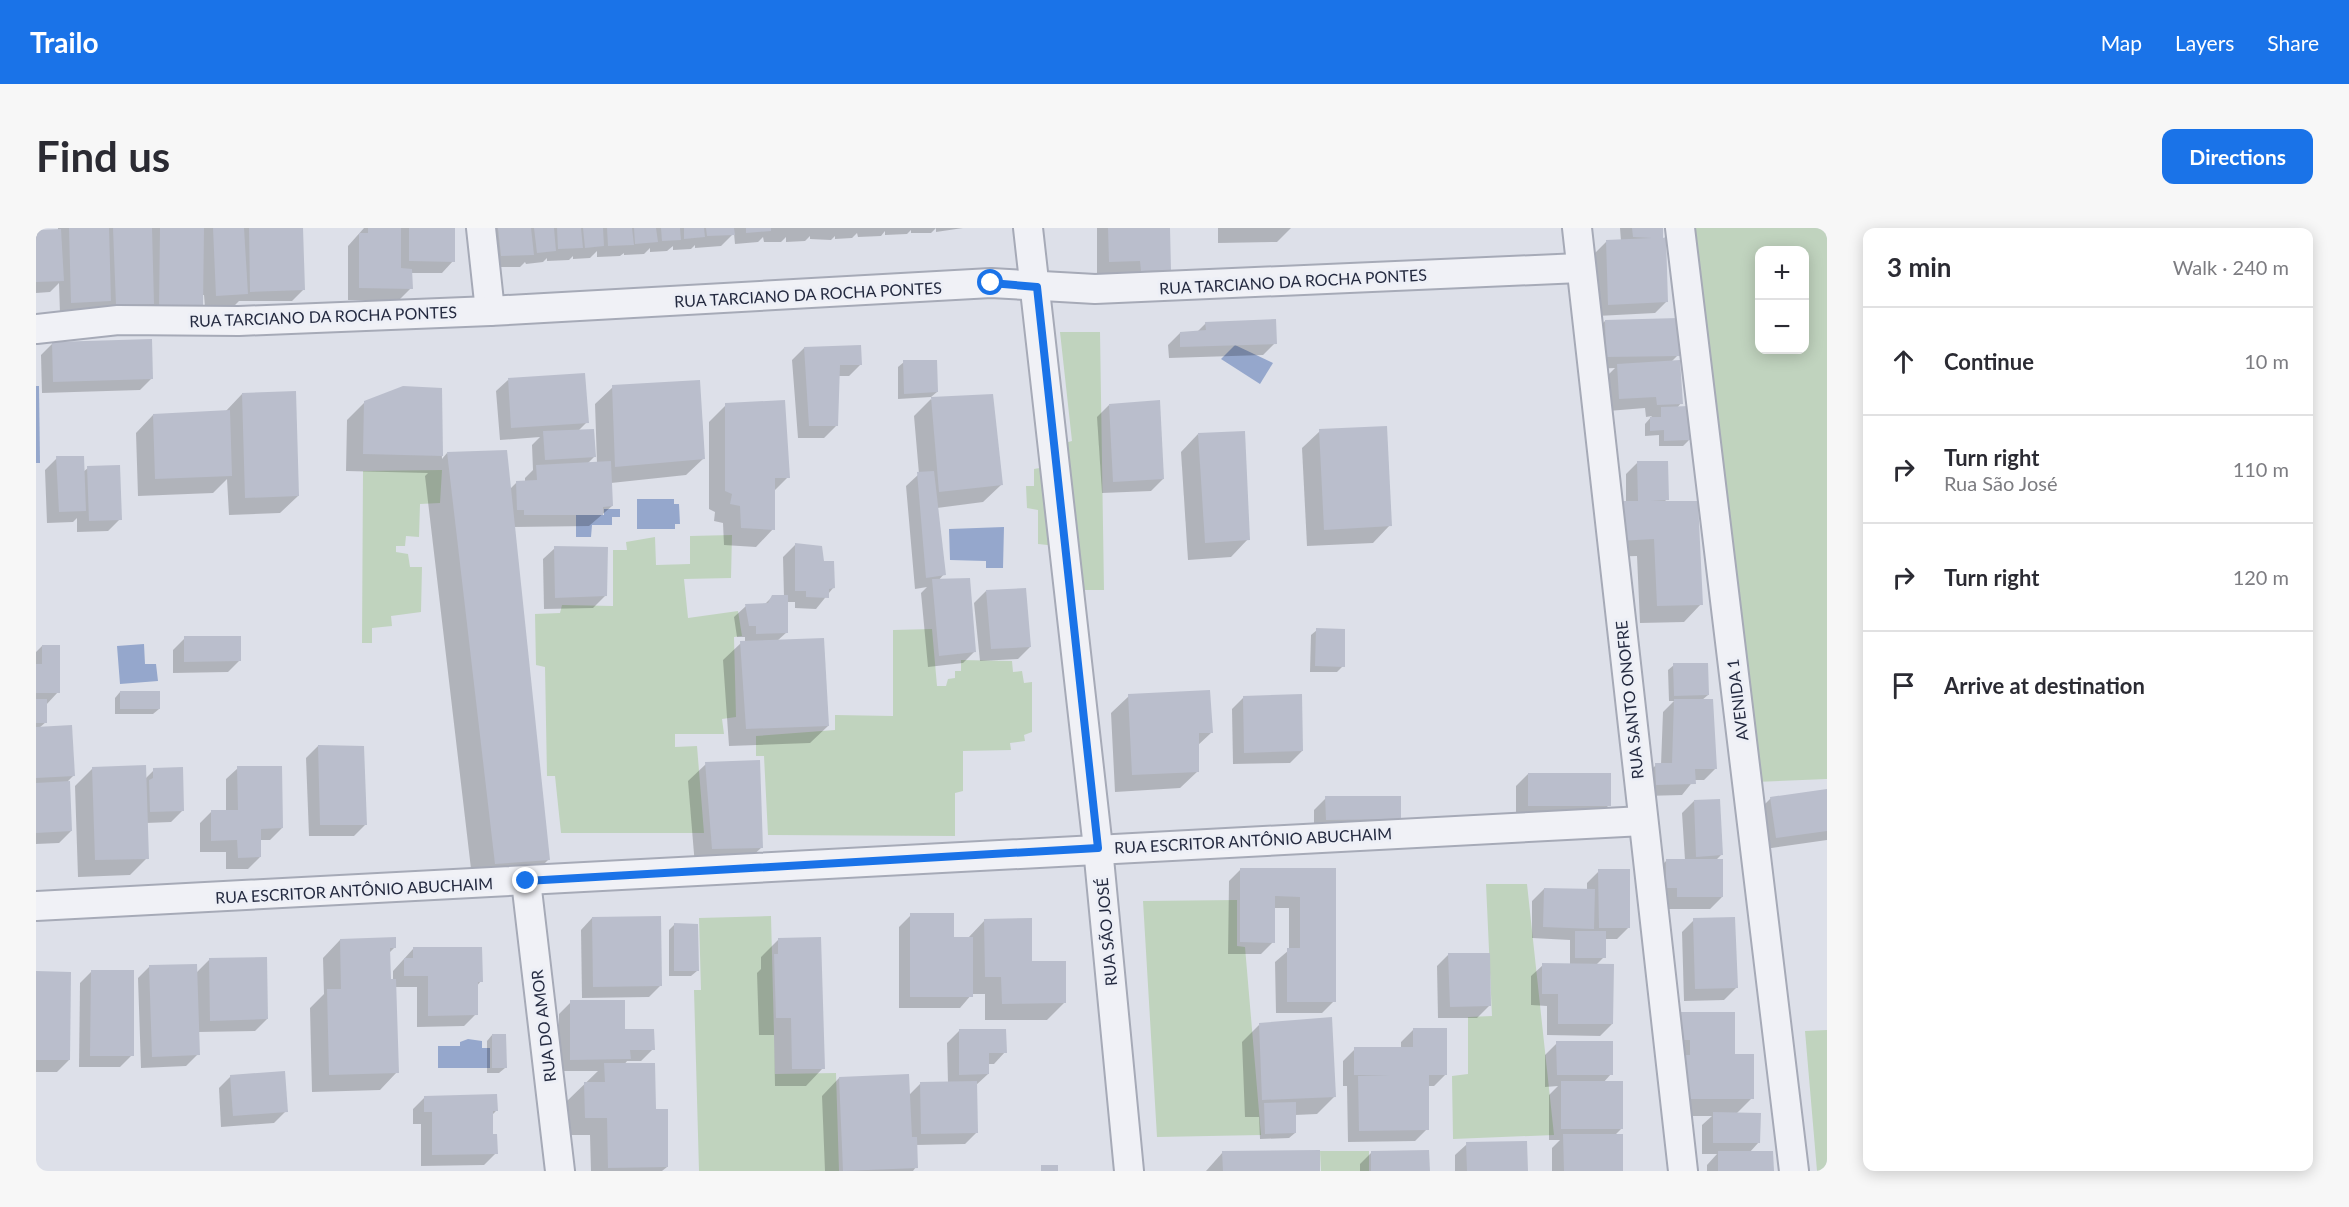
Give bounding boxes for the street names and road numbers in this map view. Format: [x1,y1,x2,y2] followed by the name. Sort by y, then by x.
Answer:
[1159,265,1427,297] street label: RUA TARCIANO DA ROCHA PONTES
[674,278,942,310] street label: RUA TARCIANO DA ROCHA PONTES
[189,302,457,330] street label: RUA TARCIANO DA ROCHA PONTES
[1611,620,1647,780] street label: RUA SANTO ONOFRE
[1723,658,1751,742] street label: AVENIDA 1
[1114,823,1392,857] street label: RUA ESCRITOR ANTÔNIO ABUCHAIM
[215,873,493,907] street label: RUA ESCRITOR ANTÔNIO ABUCHAIM
[1092,877,1120,987] street label: RUA SÃO JOSÉ
[527,969,559,1083] street label: RUA DO AMOR

